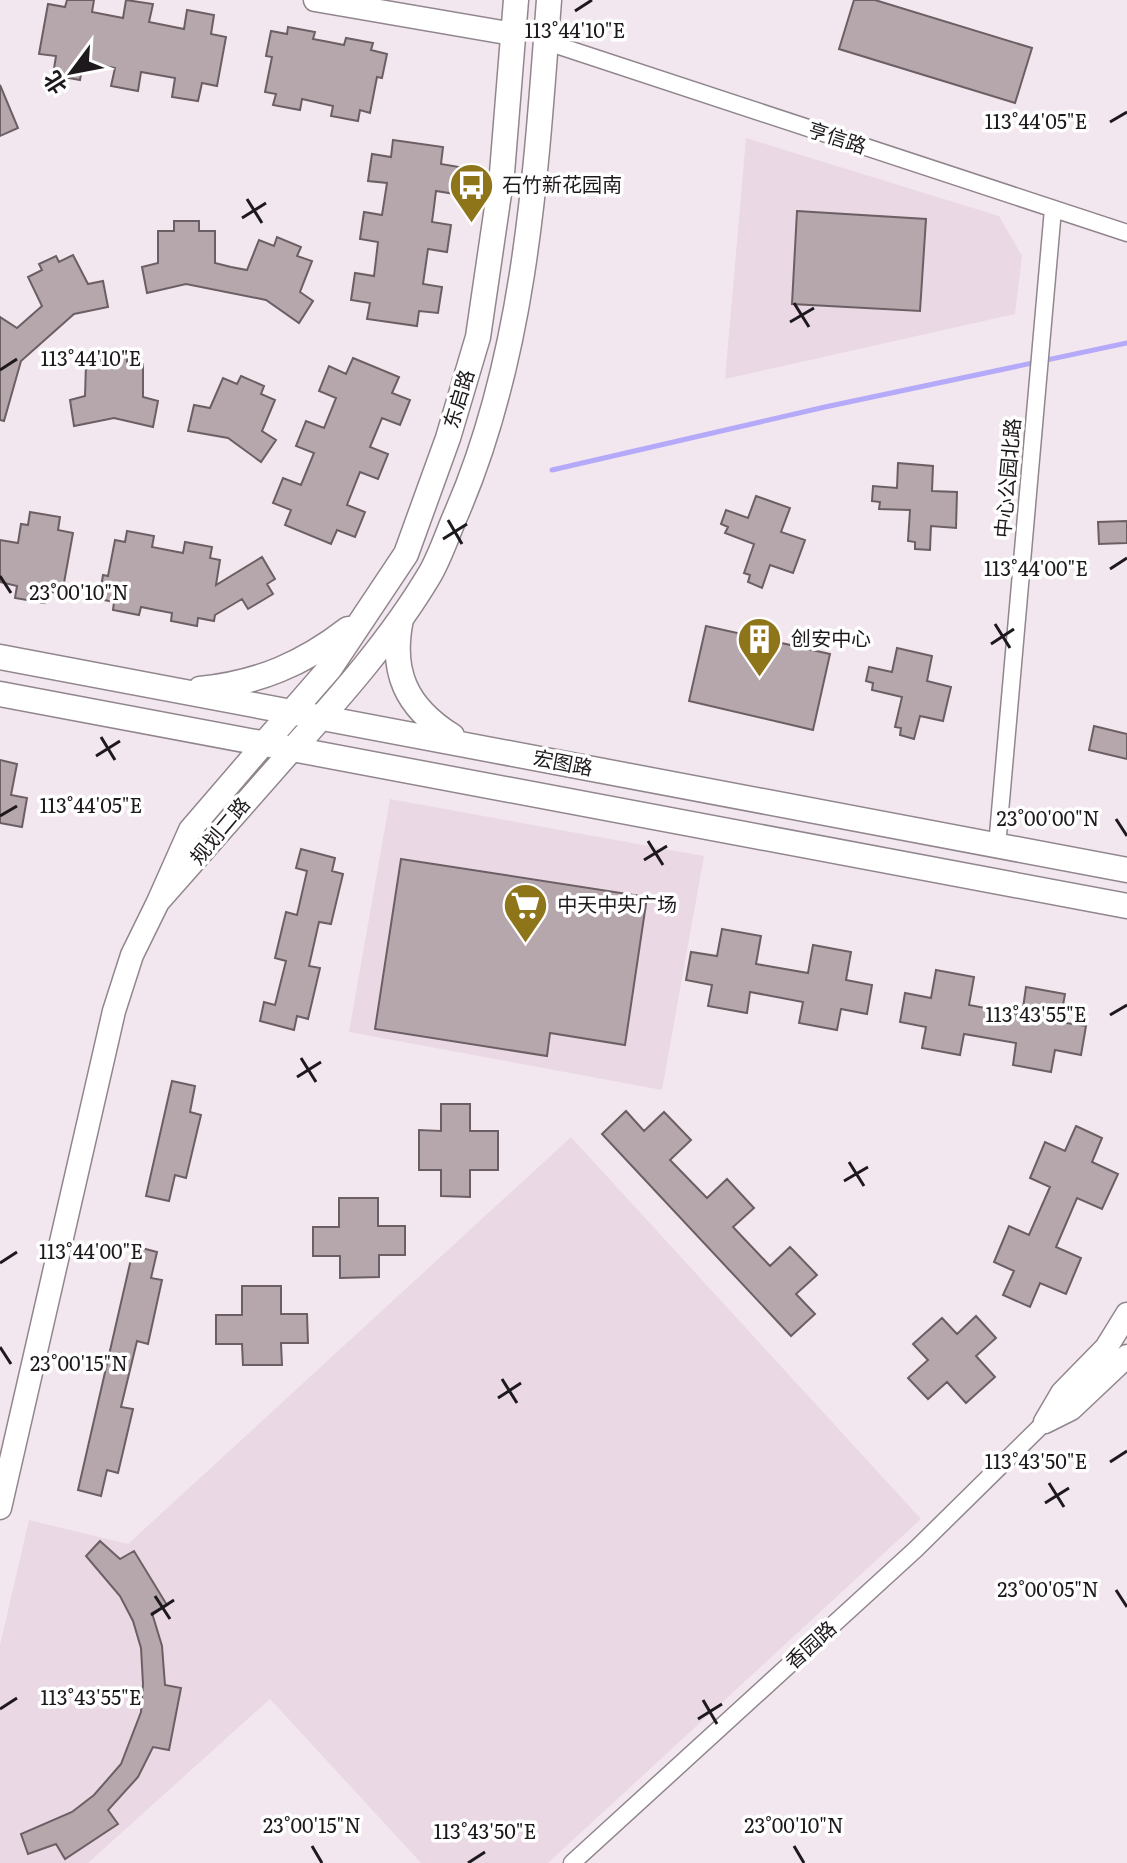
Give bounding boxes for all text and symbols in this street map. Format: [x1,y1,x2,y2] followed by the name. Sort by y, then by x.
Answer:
[525,14,625,44] text: 113°44'10"E
[32,32,112,112] north arrow
[34,65,74,101] text: 北
[985,105,1087,135] text: 113°44'05"E
[804,113,871,160] street label: 亨信路
[447,161,495,224] bus stop icon: 石竹新花园南
[502,168,622,198] place label: 石竹新花园南
[41,342,141,372] text: 113°44'10"E
[434,365,480,431] street label: 东启路
[986,417,1026,539] street label: 中心公园北路
[984,552,1088,582] text: 113°44'00"E
[29,576,129,606] text: 23°00'10"N
[736,615,784,678] building icon: 创安中心
[791,622,871,652] place label: 创安中心
[531,741,596,781] street label: 宏图路
[40,789,142,819] text: 113°44'05"E
[181,789,256,870] street label: 规划二路
[997,802,1099,832] text: 23°00'00"N
[502,881,550,944] supermarket icon: 中天中央广场
[557,888,677,918] place label: 中天中央广场
[985,998,1087,1028] text: 113°43'55"E
[39,1235,143,1265] text: 113°44'00"E
[30,1347,128,1377] text: 23°00'15"N
[985,1445,1087,1475] text: 113°43'50"E
[997,1573,1099,1603] text: 23°00'05"N
[777,1612,842,1675] street label: 香园路
[40,1681,142,1711] text: 113°43'55"E
[263,1809,361,1839] text: 23°00'15"N
[744,1809,844,1839] text: 23°00'10"N
[434,1815,536,1845] text: 113°43'50"E

